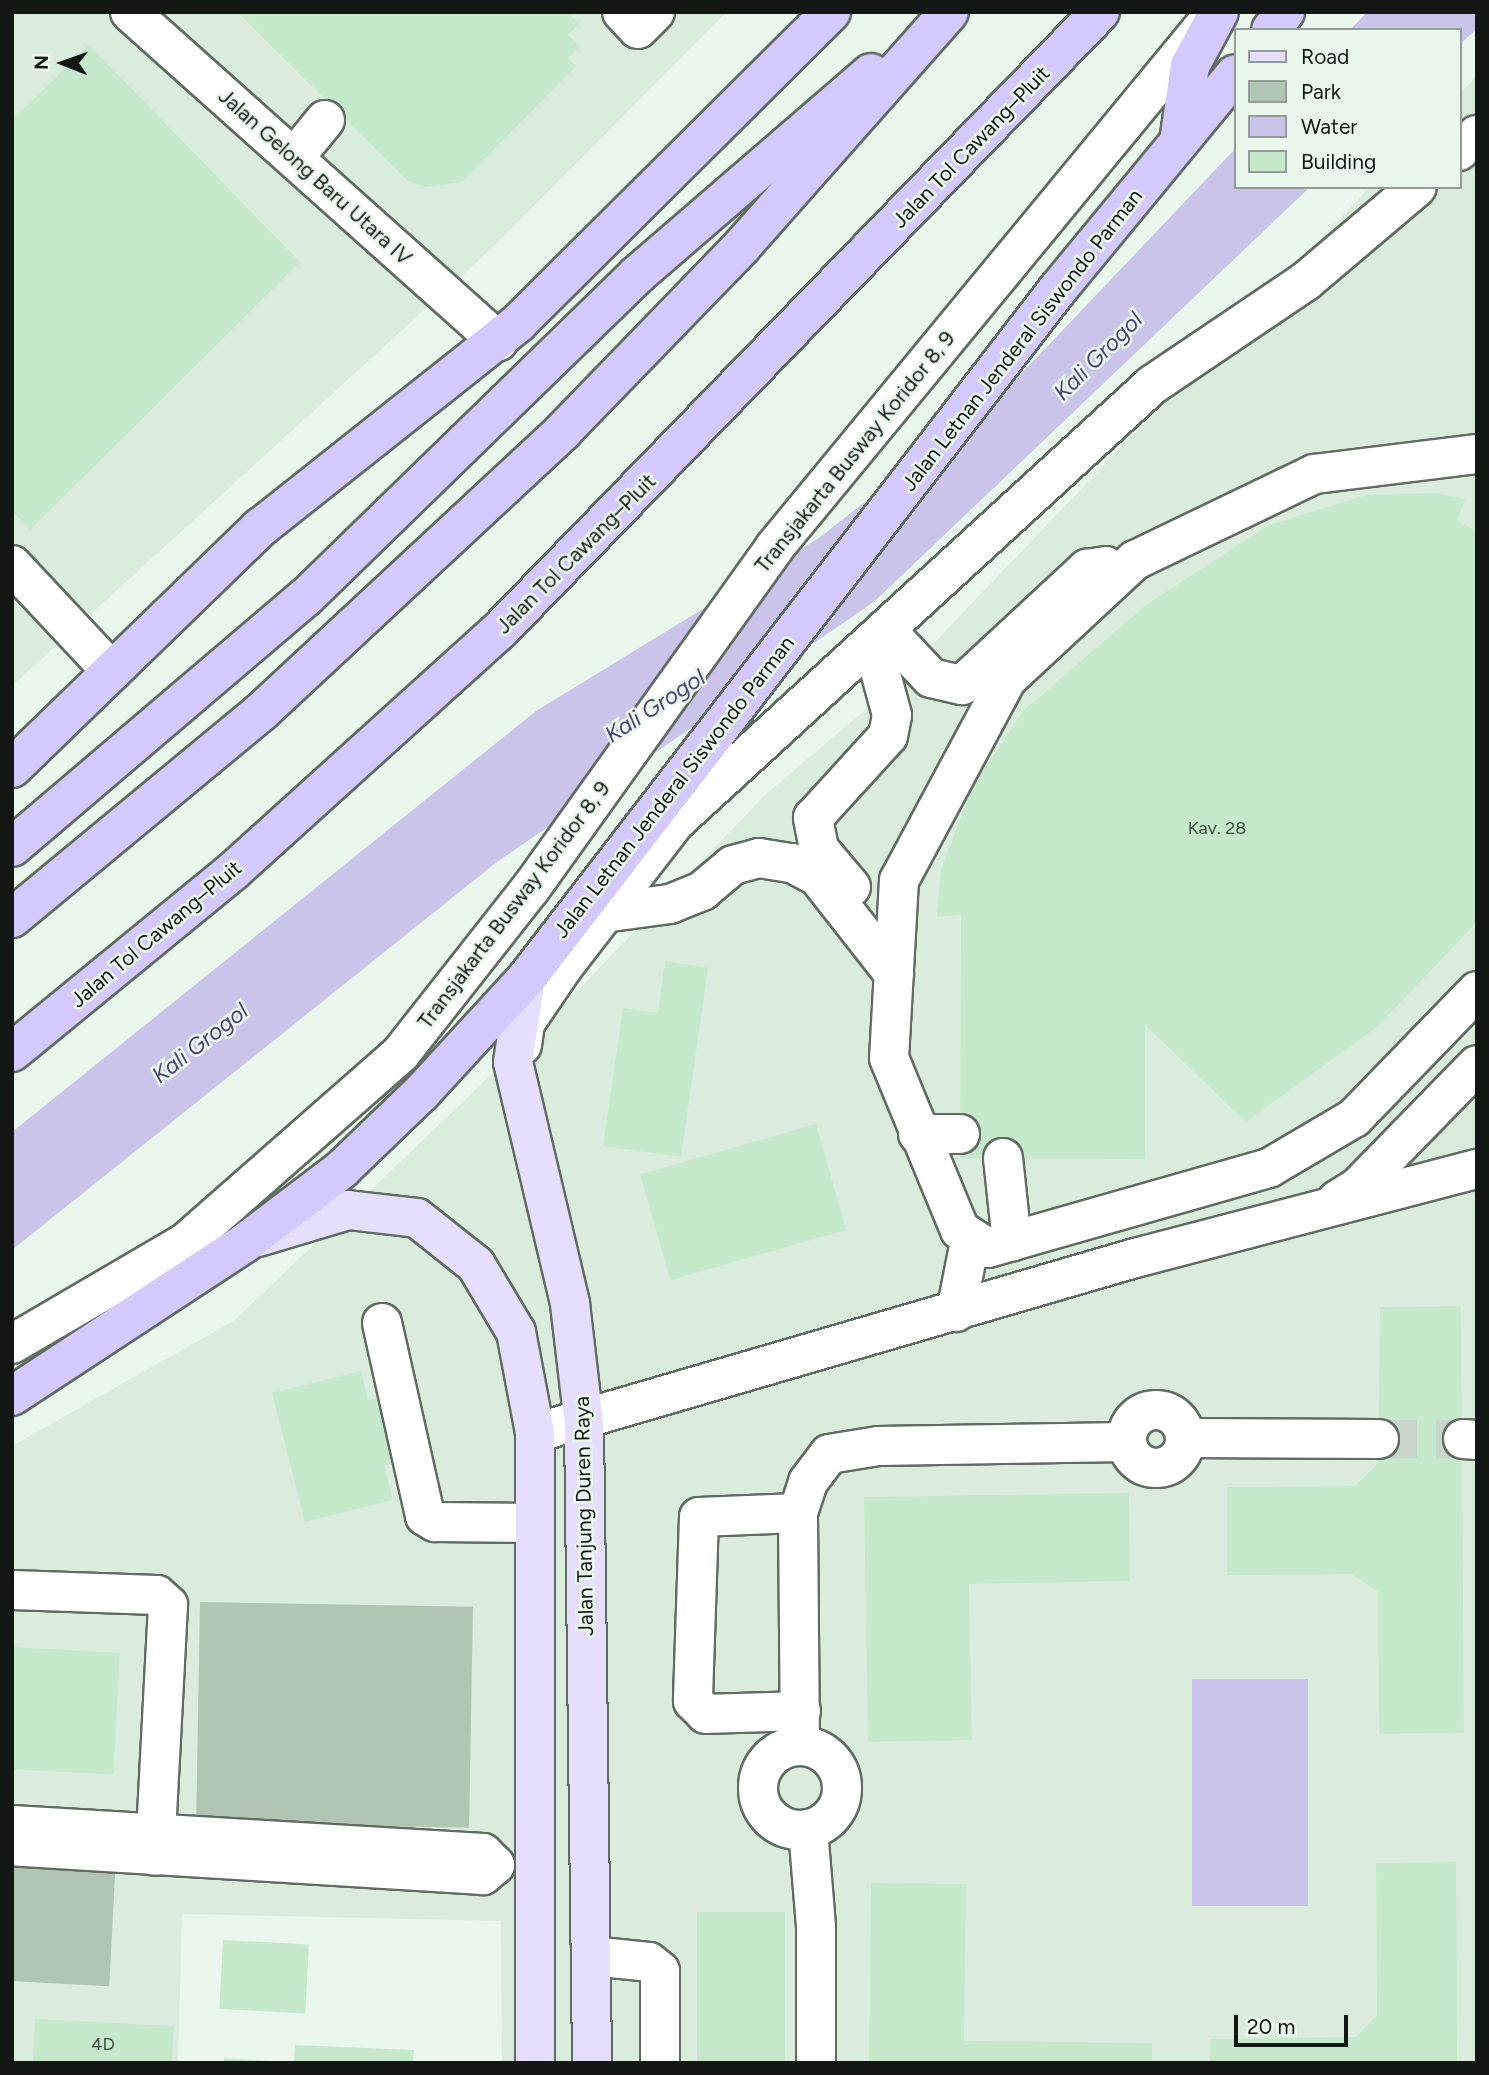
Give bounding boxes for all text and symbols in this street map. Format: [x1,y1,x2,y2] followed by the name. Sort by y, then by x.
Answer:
[28,28,98,98] north arrow
[1234,28,1461,189] legend
[1301,44,1349,69] text: Road
[30,55,53,70] text: N
[887,61,1055,233] street label: Jalan Tol Cawang–Pluit
[1301,79,1341,104] text: Park
[213,84,417,270] street label: Jalan Gelong Baru Utara IV
[1301,114,1357,139] text: Water
[1301,149,1376,174] text: Building
[896,184,1148,496] street label: Jalan Letnan Jenderal Siswondo Parman
[1048,306,1148,406] water label: Kali Grogol
[750,326,960,578] street label: Transjakarta Busway Koridor 8, 9
[491,469,661,639] street label: Jalan Tol Cawang–Pluit
[548,631,800,943] street label: Jalan Letnan Jenderal Siswondo Parman
[600,663,710,749] water label: Kali Grogol
[413,776,615,1034] street label: Transjakarta Busway Koridor 8, 9
[1188,817,1246,839] house number: Kav. 28
[65,855,247,1013] street label: Jalan Tol Cawang–Pluit
[147,997,253,1089] water label: Kali Grogol
[569,1396,599,1636] street label: Jalan Tanjung Duren Raya
[1237,2002,1351,2046] scale bar
[1247,2014,1295,2039] text: 20 m
[91,2033,115,2055] house number: 4D

